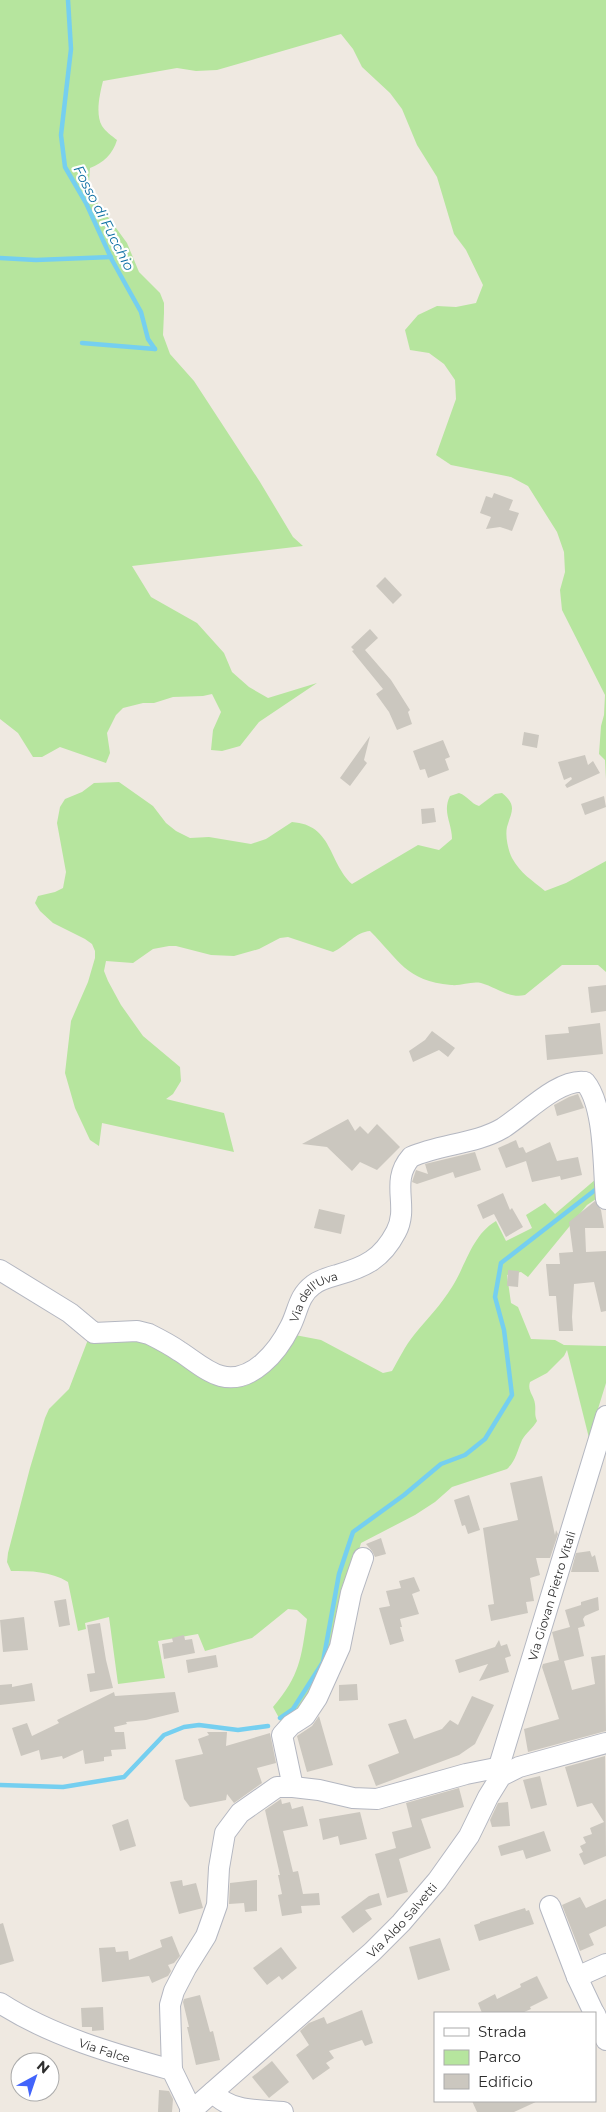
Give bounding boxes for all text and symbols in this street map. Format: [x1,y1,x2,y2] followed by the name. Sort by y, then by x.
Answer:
[70,162,138,274] water label: Fosso di Fucchio
[286,1268,339,1324] street label: Via dell'Uva
[524,1529,578,1662] street label: Via Giovan Pietro Vitali
[364,1879,440,1961] street label: Via Aldo Salvetti
[434,2012,596,2102] legend
[478,2022,527,2041] text: Strada
[77,2034,132,2065] street label: Via Falce
[478,2047,521,2066] text: Parco
[10,2052,60,2102] north arrow
[33,2057,53,2078] text: N
[478,2072,533,2091] text: Edificio

